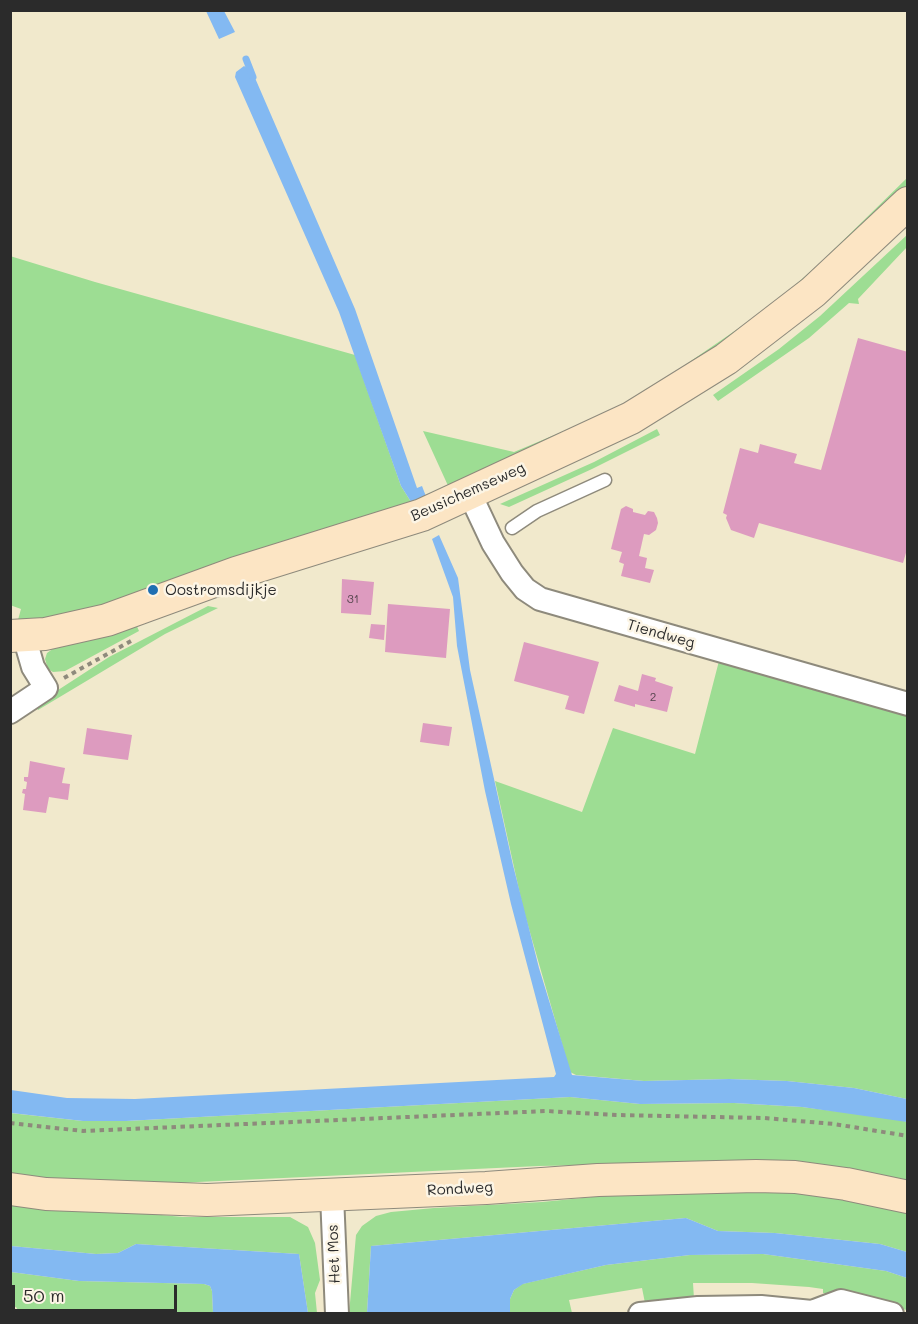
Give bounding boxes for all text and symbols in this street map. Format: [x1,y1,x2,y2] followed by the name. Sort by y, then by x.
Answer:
[408,459,528,525] street label: Beusichemseweg
[165,581,277,599] place label: Oostromsdijkje
[146,583,160,597] marker: Oostromsdijkje
[347,592,359,606] house number: 31
[625,616,697,652] street label: Tiendweg
[650,690,656,704] house number: 2
[427,1178,493,1200] street label: Rondweg
[324,1224,344,1284] street label: Het Mos
[15,1273,180,1311] scale bar
[23,1283,65,1307] text: 50 m

